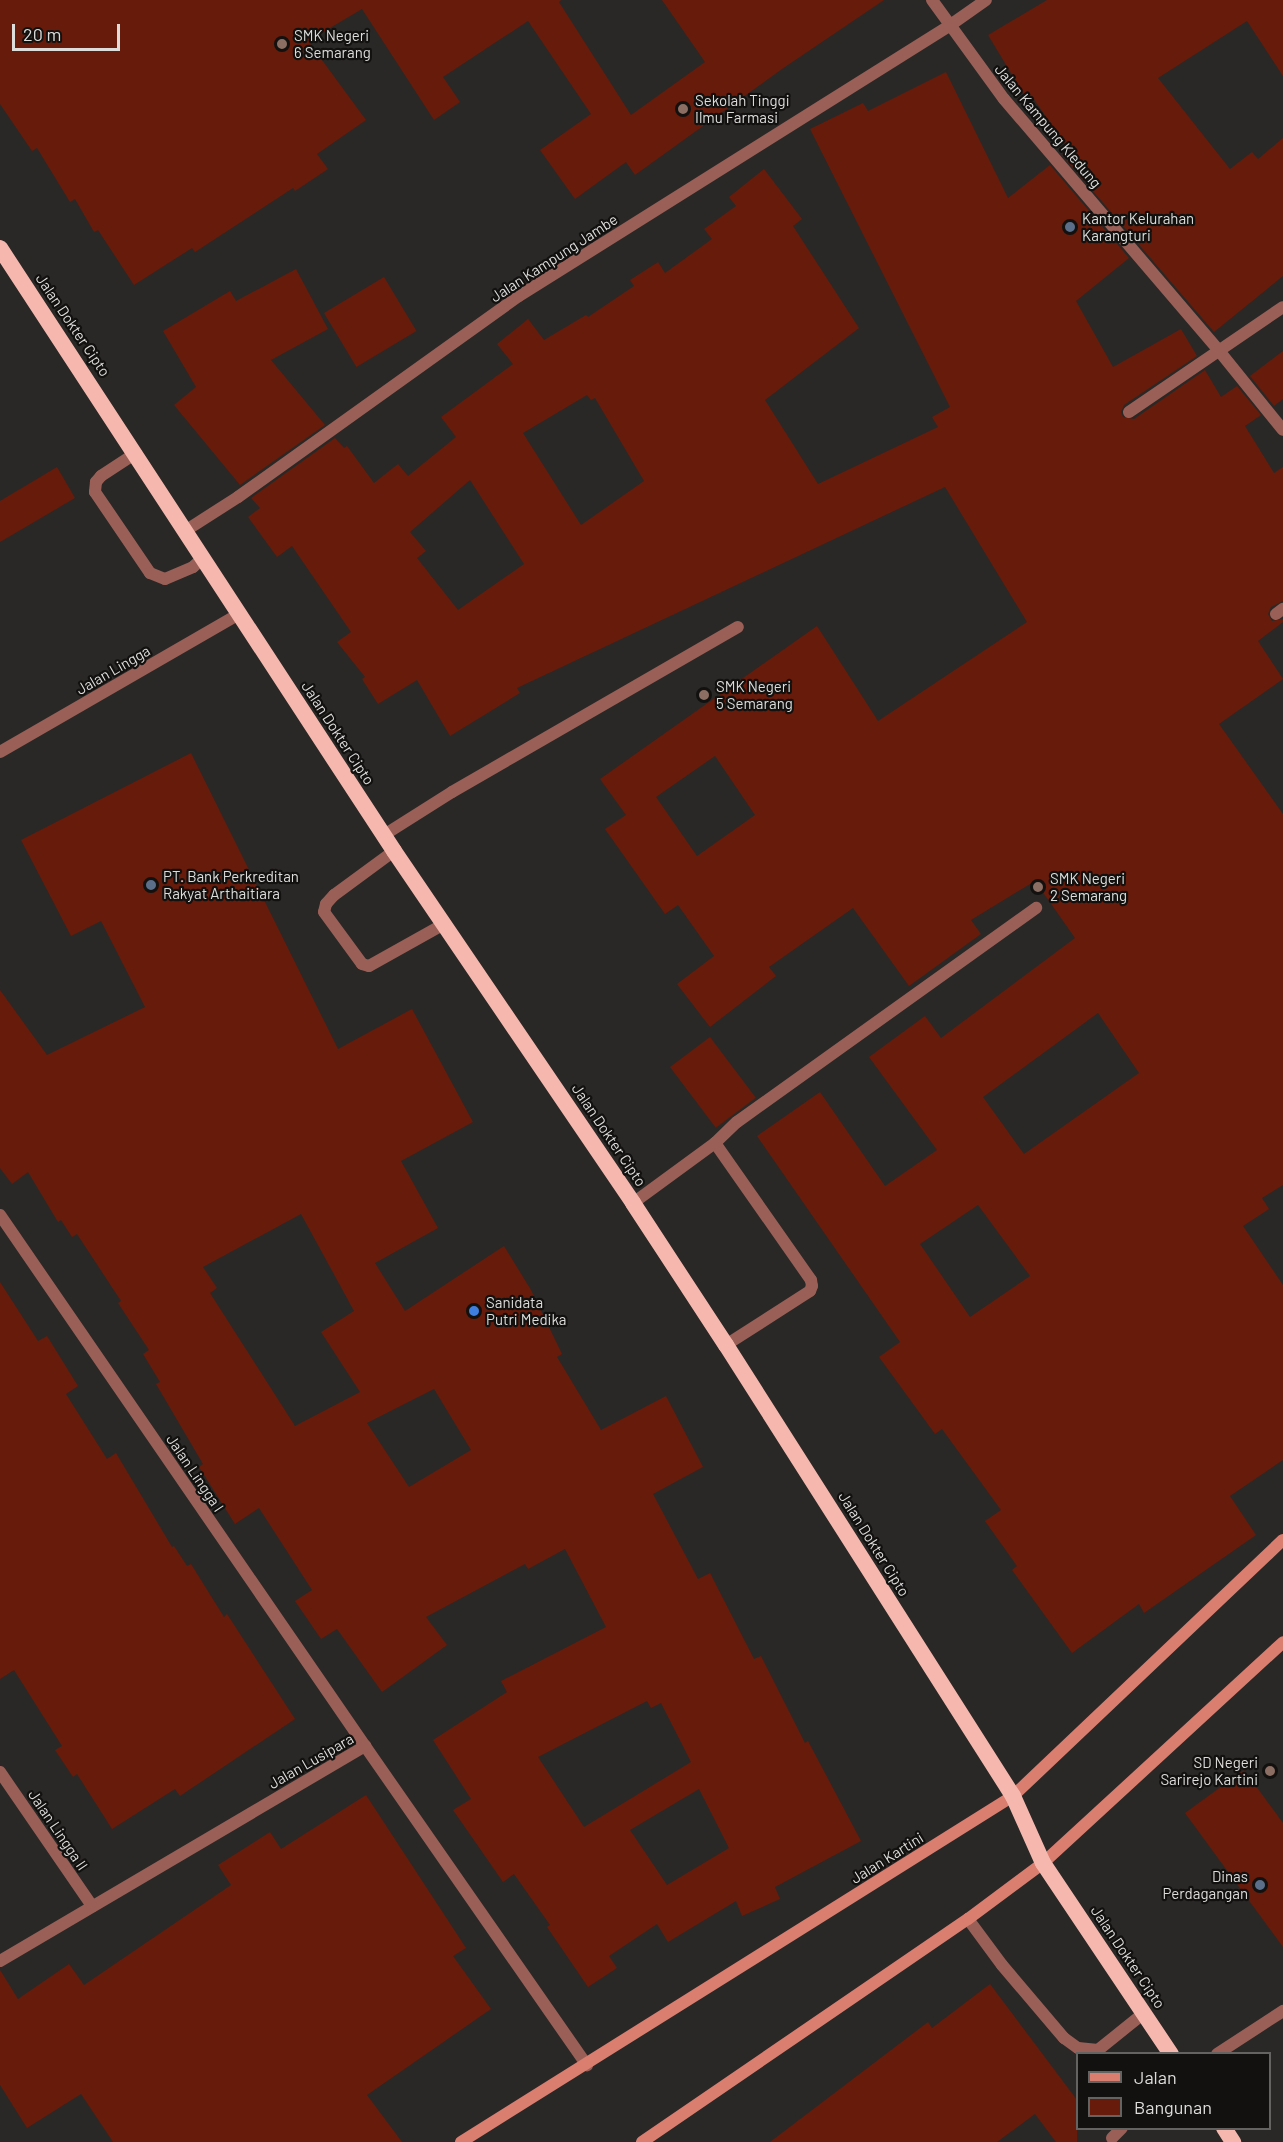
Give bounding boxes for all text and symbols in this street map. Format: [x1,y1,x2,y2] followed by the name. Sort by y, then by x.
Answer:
[15,12,123,50] scale bar
[23,23,61,45] text: 20 m
[294,26,371,61] place label: SMK Negeri 6 Semarang
[275,37,289,51] marker: SMK Negeri 6 Semarang
[991,60,1105,192] street label: Jalan Kampung Kledung
[695,91,789,126] place label: Sekolah Tinggi Ilmu Farmasi
[676,102,690,116] marker: Sekolah Tinggi Ilmu Farmasi
[1082,209,1194,244] place label: Kantor Kelurahan Karangturi
[487,210,621,306] street label: Jalan Kampung Jambe
[1063,220,1077,234] marker: Kantor Kelurahan Karangturi
[32,270,114,380] street label: Jalan Dokter Cipto
[73,642,153,698] street label: Jalan Lingga
[716,677,793,712] place label: SMK Negeri 5 Semarang
[298,678,378,788] street label: Jalan Dokter Cipto
[697,688,711,702] marker: SMK Negeri 5 Semarang
[163,867,299,902] place label: PT. Bank Perkreditan Rakyat Arthaitiara
[1050,869,1127,904] place label: SMK Negeri 2 Semarang
[144,878,158,892] marker: PT. Bank Perkreditan Rakyat Arthaitiara
[1031,880,1045,894] marker: SMK Negeri 2 Semarang
[568,1080,650,1190] street label: Jalan Dokter Cipto
[486,1293,566,1328] place label: Sanidata Putri Medika
[467,1304,481,1318] marker: Sanidata Putri Medika
[163,1431,227,1515] street label: Jalan Lingga I
[835,1488,913,1600] street label: Jalan Dokter Cipto
[265,1729,357,1793] street label: Jalan Lusipara
[1160,1753,1258,1788] place label: SD Negeri Sarirejo Kartini
[1263,1764,1277,1778] marker: SD Negeri Sarirejo Kartini
[24,1786,92,1874] street label: Jalan Lingga II
[847,1829,927,1887] street label: Jalan Kartini
[1163,1867,1248,1902] place label: Dinas Perdagangan
[1253,1878,1267,1892] marker: Dinas Perdagangan
[1087,1902,1169,2012] street label: Jalan Dokter Cipto
[1076,2052,1271,2130] legend
[1134,2066,1177,2088] text: Jalan
[1134,2096,1212,2118] text: Bangunan

